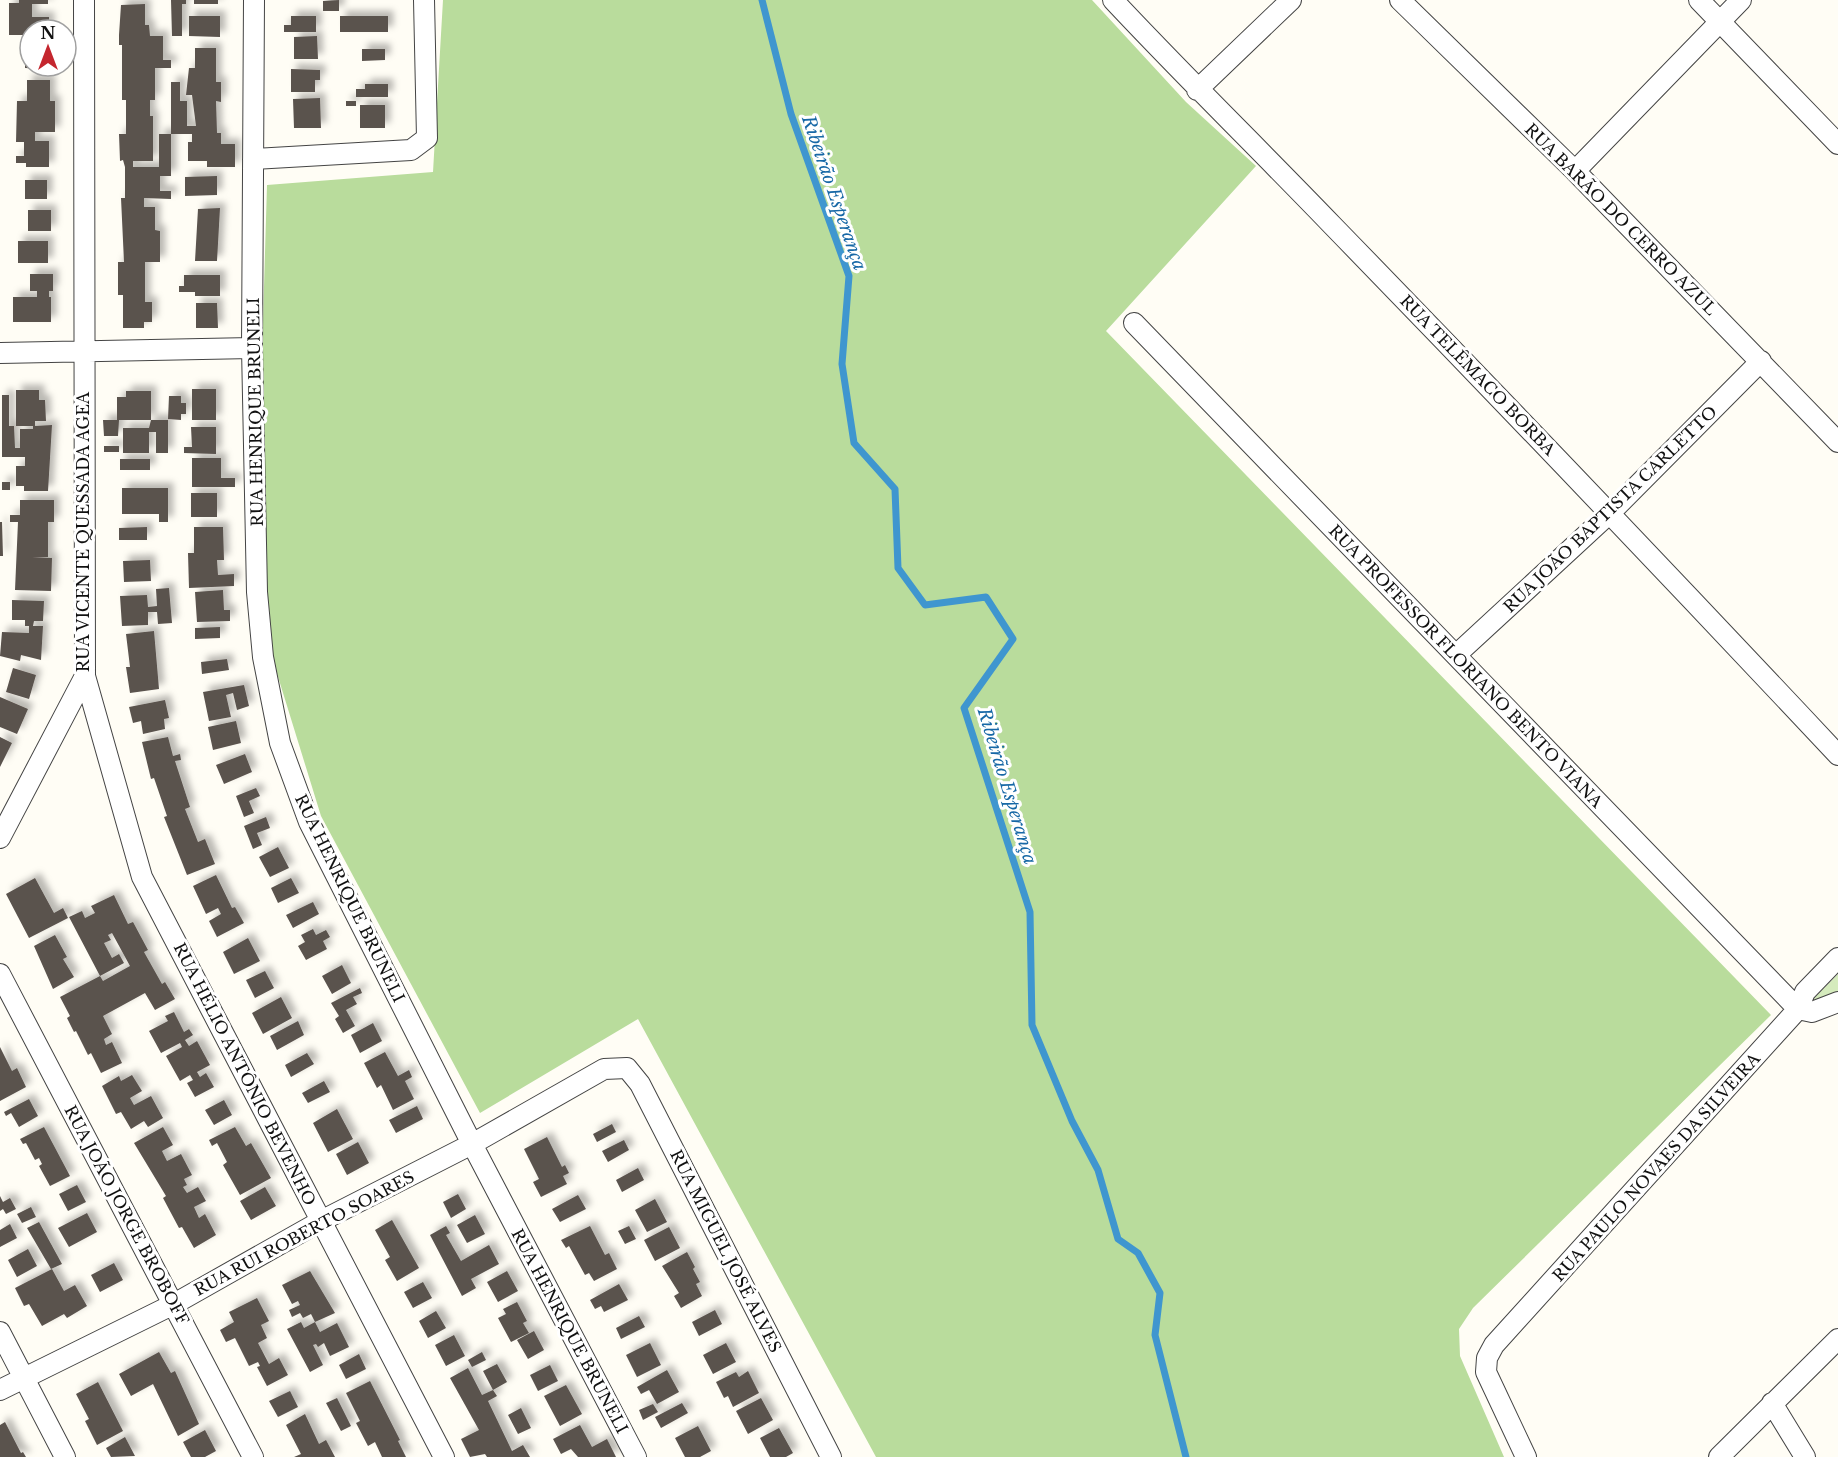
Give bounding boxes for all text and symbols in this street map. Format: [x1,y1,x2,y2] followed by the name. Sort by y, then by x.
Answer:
[18,18,78,78] north arrow
[40,23,56,43] text: N
[797,112,871,273] water label: Ribeirão Esperança
[1521,118,1722,319] street label: RUA BARÃO DO CERRO AZUL
[1396,291,1560,460] street label: RUA TELÊMACO BORBA
[243,297,267,527] street label: RUA HENRIQUE BRUNELI
[73,391,93,672] street label: RUA VICENTE QUESSADA AGEA
[1498,401,1721,617] street label: RUA JOÃO BAPTISTA CARLETTO
[1325,520,1607,812] street label: RUA PROFESSOR FLORIANO BENTO VIANA
[972,704,1041,867] water label: Ribeirão Esperança
[291,791,409,1005] street label: RUA HENRIQUE BRUNELI
[170,939,320,1209] street label: RUA HÉLIO ANTÔNIO BEVENHO
[1548,1048,1764,1285] street label: RUA PAULO NOVAES DA SILVEIRA
[60,1101,195,1328] street label: RUA JOÃO JORGE BROBOFF
[666,1146,786,1356] street label: RUA MIGUEL JOSÉ ALVES
[190,1166,418,1300] street label: RUA RUI ROBERTO SOARES
[507,1225,633,1437] street label: RUA HENRIQUE BRUNELI

